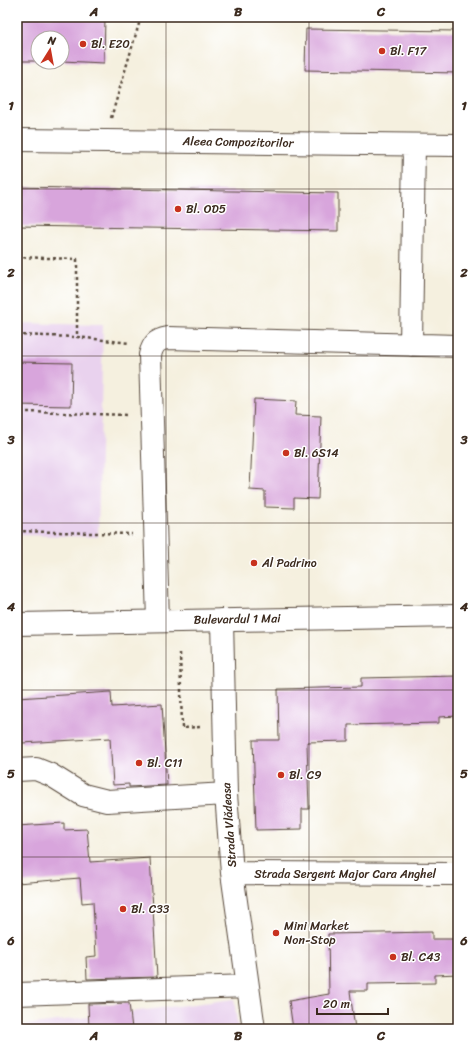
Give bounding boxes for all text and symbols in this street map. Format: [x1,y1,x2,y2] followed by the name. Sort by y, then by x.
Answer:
[89,0,98,23] text: A
[234,0,243,23] text: B
[376,0,386,23] text: C
[30,30,70,70] north arrow
[45,30,58,51] text: N
[91,33,130,55] place label: Bl. E20
[78,39,88,49] marker: Bl. E20
[390,40,427,62] place label: Bl. F17
[377,46,387,56] marker: Bl. F17
[8,94,14,117] text: 1
[461,94,467,117] text: 1
[181,130,295,154] street label: Aleea Compozitorilor
[186,198,226,220] place label: Bl. OD5
[173,204,183,214] marker: Bl. OD5
[6,261,15,284] text: 2
[459,261,468,284] text: 2
[6,428,15,451] text: 3
[459,428,468,451] text: 3
[294,442,339,464] place label: Bl. 6S14
[281,448,291,458] marker: Bl. 6S14
[261,552,317,574] place label: Al Padrino
[249,558,259,568] marker: Al Padrino
[6,595,16,618] text: 4
[459,595,469,618] text: 4
[193,607,281,631] street label: Bulevardul 1 Mai
[147,752,183,774] place label: Bl. C11
[134,758,144,768] marker: Bl. C11
[7,762,15,785] text: 5
[460,762,468,785] text: 5
[289,764,322,786] place label: Bl. C9
[276,770,286,780] marker: Bl. C9
[215,781,243,868] street label: Strada Vlădeasa
[254,863,436,885] street label: Strada Sergent Major Cara Anghel
[131,898,170,920] place label: Bl. C33
[118,904,128,914] marker: Bl. C33
[284,915,349,951] place label: Mini Market Non-Stop
[271,928,281,938] marker: Mini Market Non-Stop
[6,929,15,952] text: 6
[459,929,468,952] text: 6
[401,946,441,968] place label: Bl. C43
[388,952,398,962] marker: Bl. C43
[317,990,388,1016] scale bar
[323,993,350,1015] text: 20 m
[89,1024,98,1046] text: A
[234,1024,243,1046] text: B
[376,1024,386,1046] text: C

